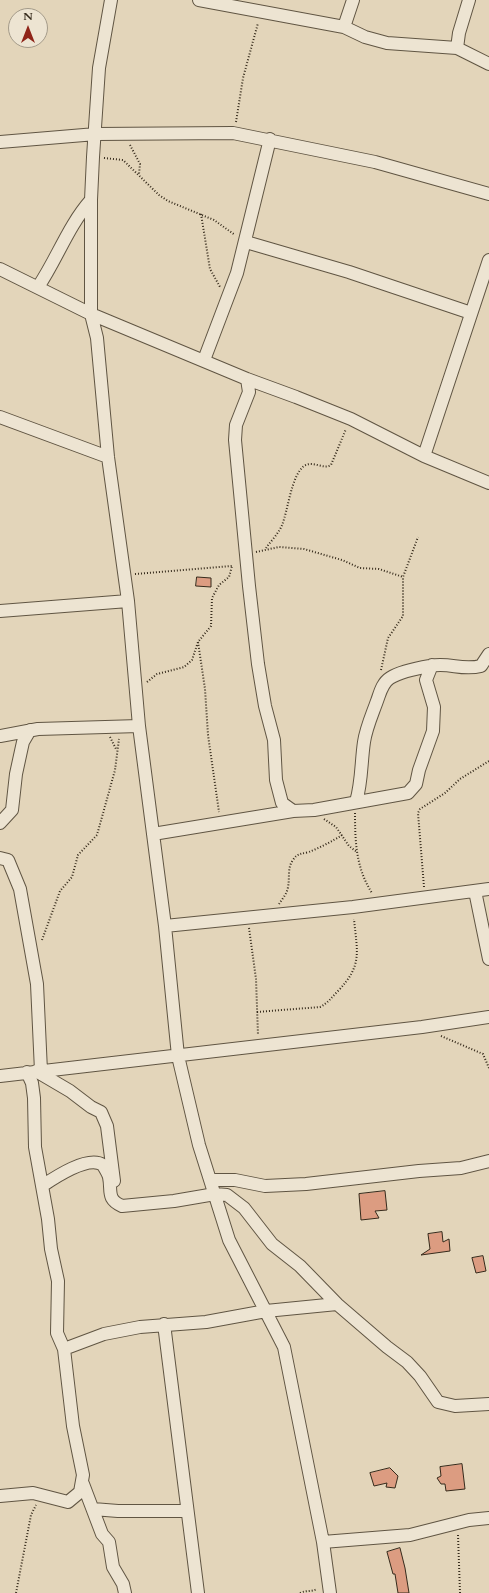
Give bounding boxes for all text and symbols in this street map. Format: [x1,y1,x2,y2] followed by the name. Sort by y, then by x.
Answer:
[8,8,48,48] north arrow
[23,9,33,24] text: N

